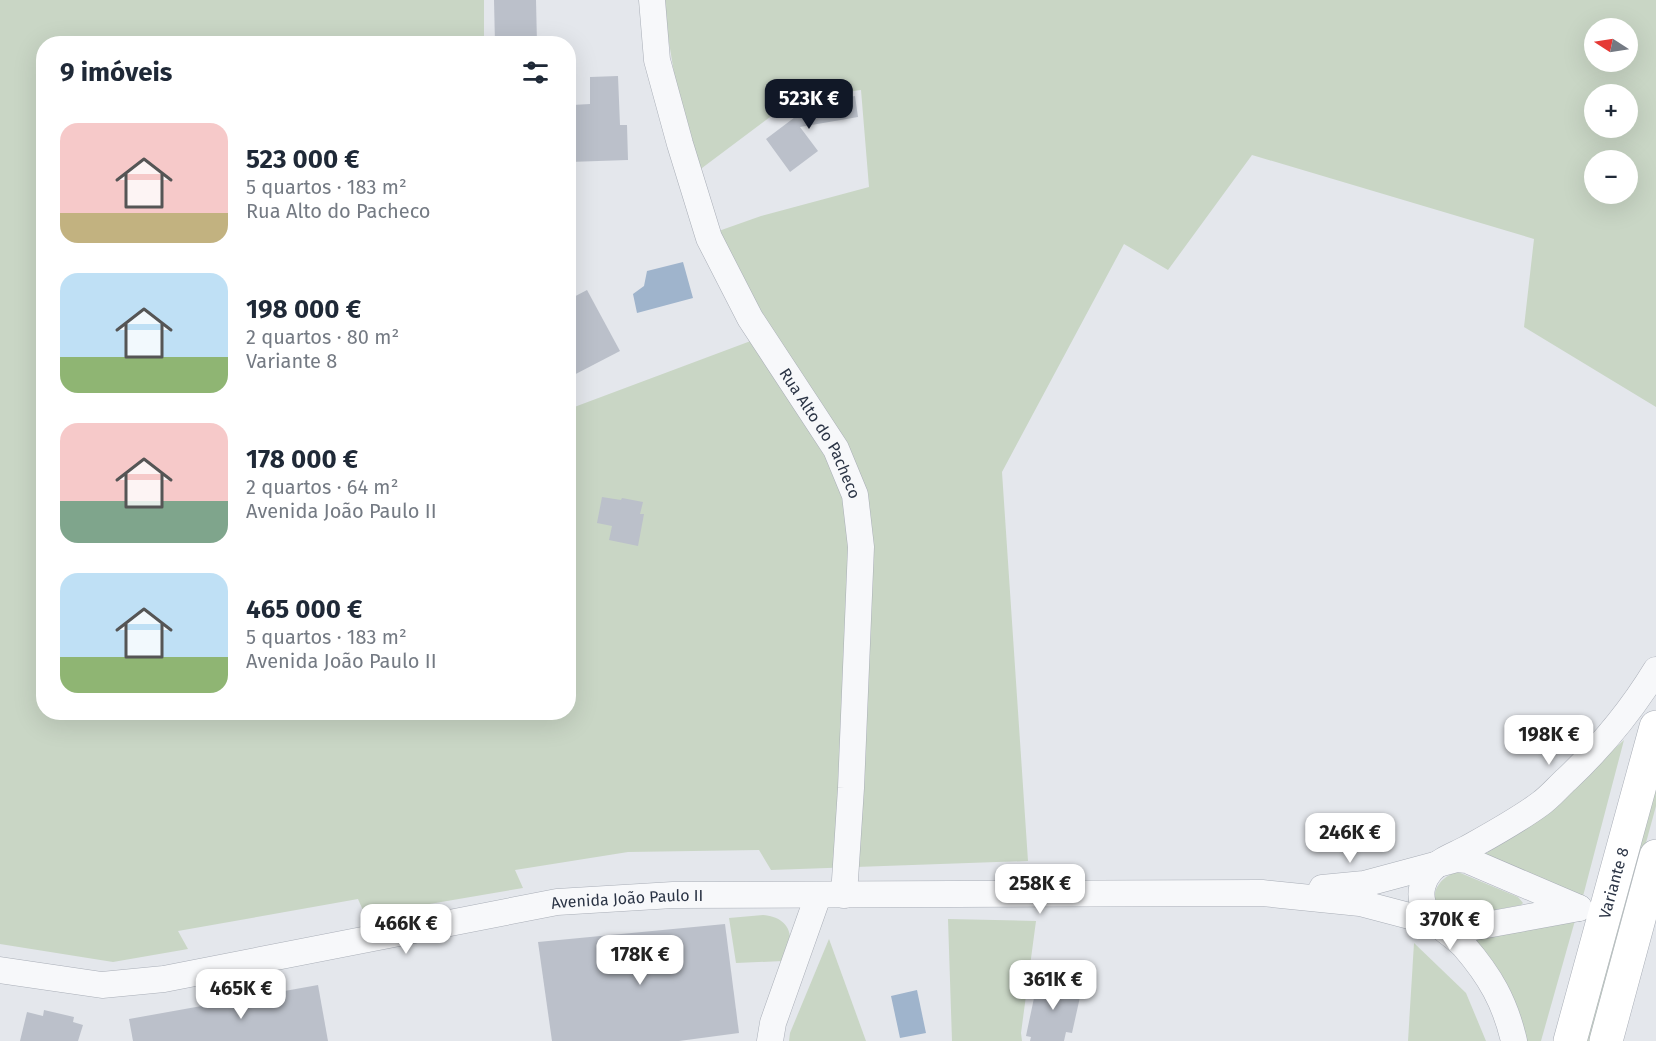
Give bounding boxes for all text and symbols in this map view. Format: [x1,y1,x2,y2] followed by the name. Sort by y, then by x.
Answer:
[1584,18,1638,72] north arrow
[1584,18,1638,204] map controls
[519,56,552,89] icon: filters
[60,57,172,88] text: 9 imóveis
[760,79,858,130] pin: 523K €
[1584,84,1638,138] button: +
[779,86,839,110] text: 523K €
[246,144,360,175] text: 523 000 €
[108,147,180,219] icon: home
[1584,150,1638,204] button: −
[246,175,407,199] text: 5 quartos · 183 m²
[246,199,431,223] text: Rua Alto do Pacheco
[246,294,361,325] text: 198 000 €
[108,297,180,369] icon: home
[246,325,399,349] text: 2 quartos · 80 m²
[246,349,337,373] text: Variante 8
[775,365,864,501] street label: Rua Alto do Pacheco
[246,444,358,475] text: 178 000 €
[108,447,180,519] icon: home
[246,475,398,499] text: 2 quartos · 64 m²
[246,499,437,523] text: Avenida João Paulo II
[246,594,362,625] text: 465 000 €
[108,597,180,669] icon: home
[246,625,407,649] text: 5 quartos · 183 m²
[246,649,437,673] text: Avenida João Paulo II
[1500,715,1598,766] pin: 198K €
[1518,722,1580,746] text: 198K €
[1301,813,1399,864] pin: 246K €
[1319,820,1381,844] text: 246K €
[1595,845,1633,921] street label: Variante 8
[991,864,1089,915] pin: 258K €
[1009,871,1071,895] text: 258K €
[549,886,703,913] street label: Avenida João Paulo II
[1401,900,1499,951] pin: 370K €
[357,904,455,955] pin: 466K €
[1420,907,1480,931] text: 370K €
[374,911,438,935] text: 466K €
[591,935,689,986] pin: 178K €
[610,942,670,966] text: 178K €
[1004,960,1102,1011] pin: 361K €
[1023,967,1083,991] text: 361K €
[192,969,290,1020] pin: 465K €
[210,976,272,1000] text: 465K €

